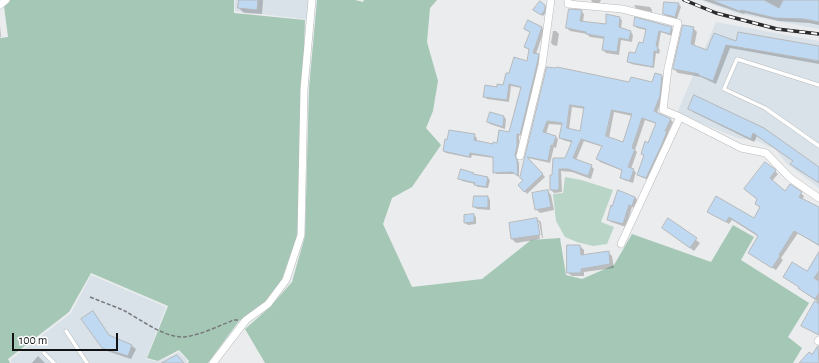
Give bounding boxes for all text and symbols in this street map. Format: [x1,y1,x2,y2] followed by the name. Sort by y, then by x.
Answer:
[14,325,120,351] scale bar
[19,334,47,346] text: 100 m

